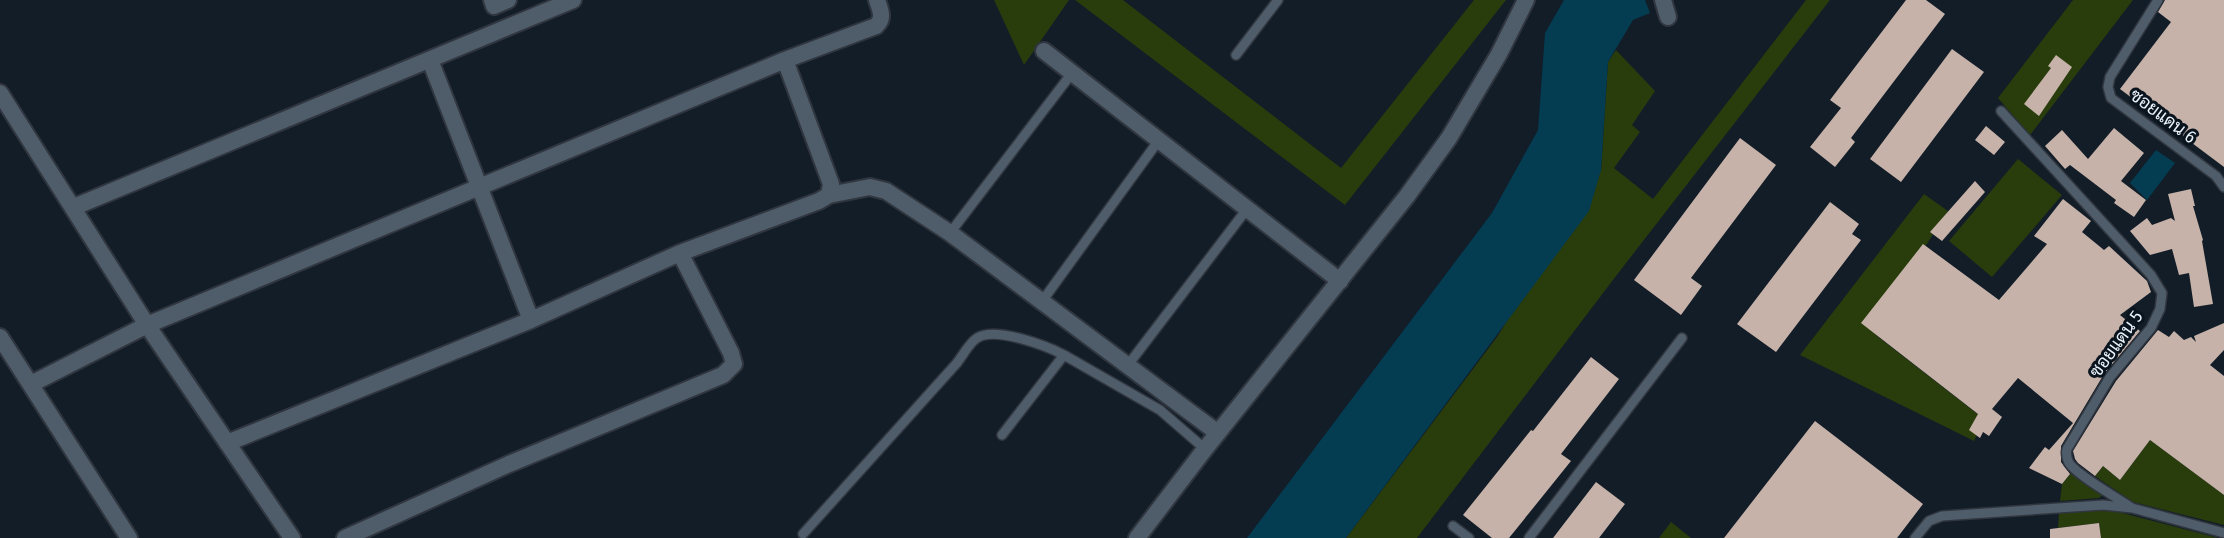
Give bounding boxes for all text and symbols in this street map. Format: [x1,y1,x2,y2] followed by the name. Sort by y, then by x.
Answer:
[2125,84,2201,148] street label: ซอยแดน 6
[2084,306,2148,382] street label: ซอยแดน 5

